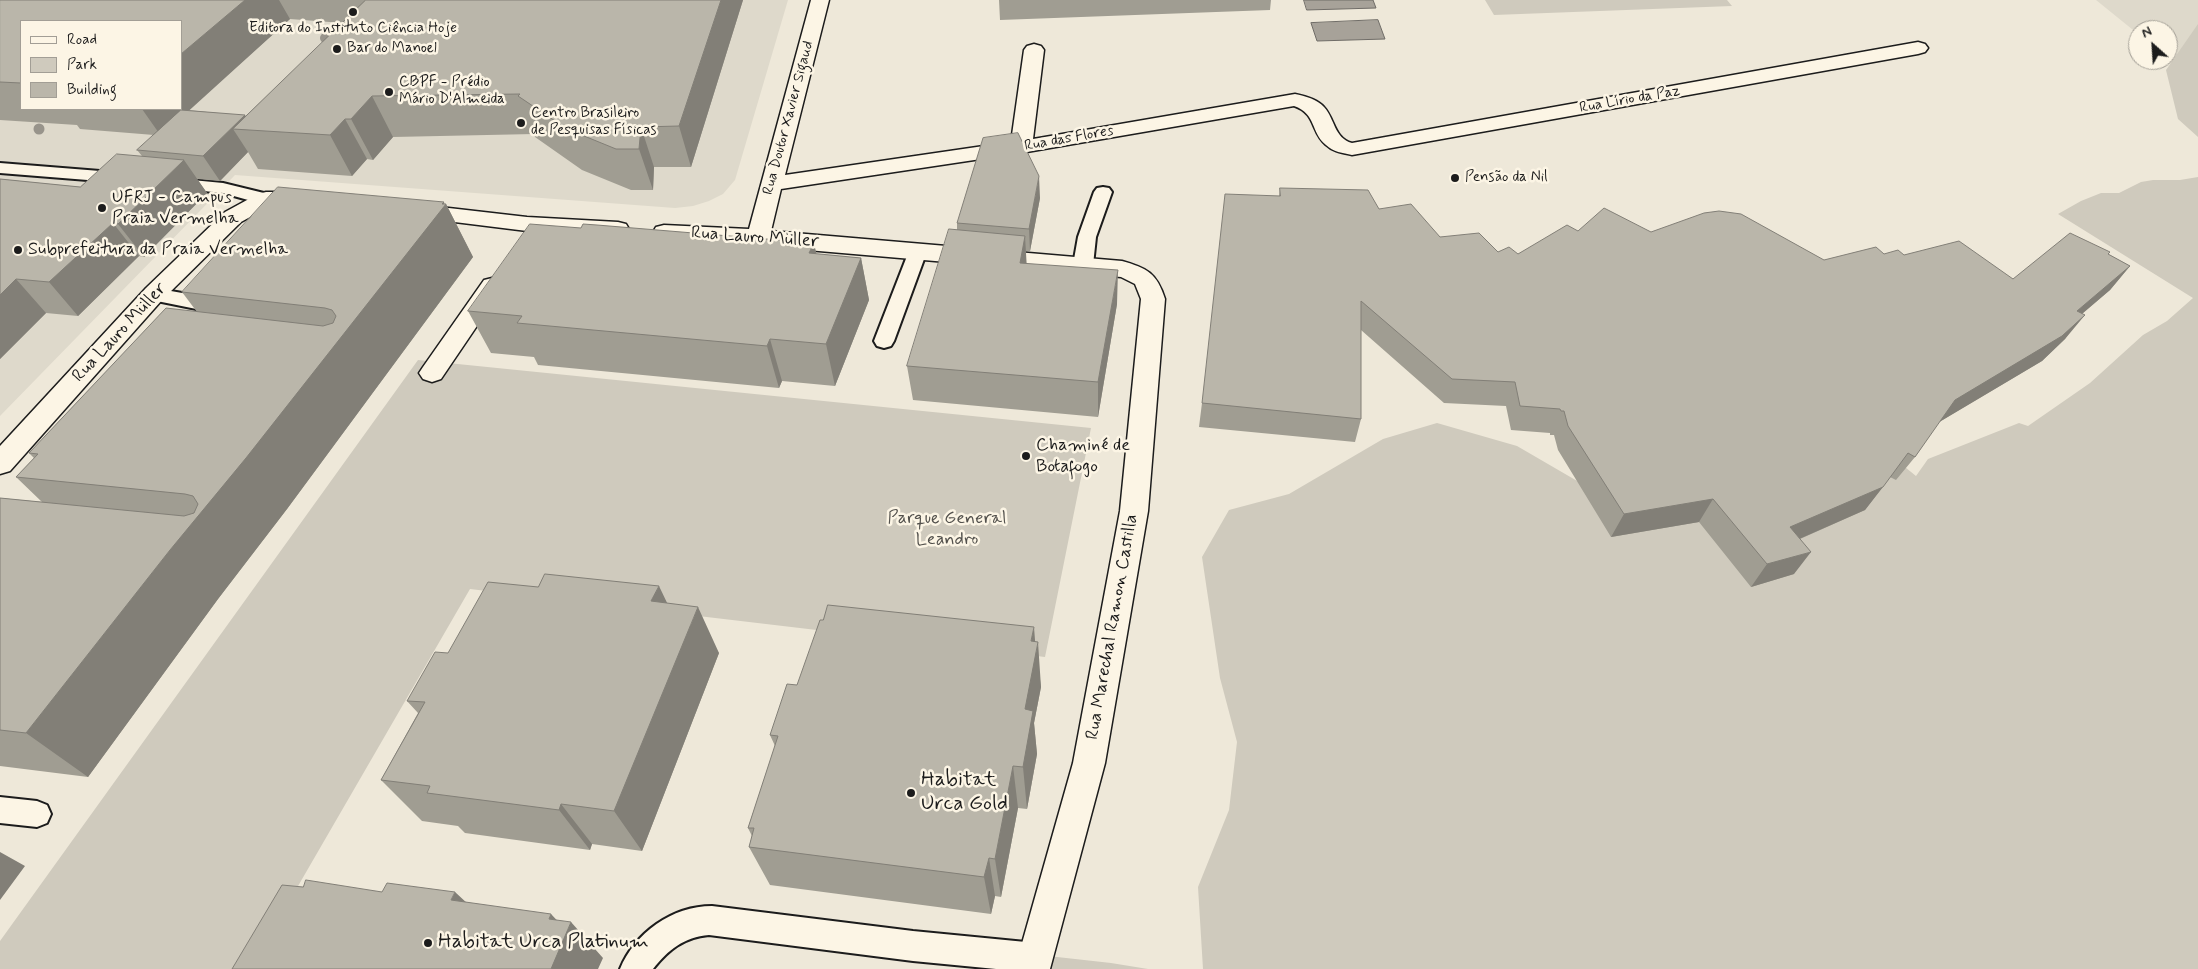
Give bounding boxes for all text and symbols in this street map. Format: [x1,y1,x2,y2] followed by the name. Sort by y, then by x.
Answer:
[347,6,359,18] marker: Editora do Instituto Ciência Hoje
[20,20,182,110] legend
[249,20,457,38] place label: Editora do Instituto Ciência Hoje
[2128,20,2178,70] north arrow
[2139,22,2155,43] text: N
[67,30,97,50] text: Road
[760,39,818,197] street label: Rua Doutor Xavier Sigaud
[347,40,437,58] place label: Bar do Manoel
[331,43,343,55] marker: Bar do Manoel
[67,55,97,75] text: Park
[399,74,505,109] place label: CBPF - Prédio Mário D'Almeida
[67,80,117,100] text: Building
[1578,82,1682,118] street label: Rua Lírio da Paz
[383,86,395,98] marker: CBPF - Prédio Mário D'Almeida
[531,105,656,140] place label: Centro Brasileiro de Pesquisas Físicas
[515,117,527,129] marker: Centro Brasileiro de Pesquisas Físicas
[1023,122,1115,156] street label: Rua das Flores
[1465,169,1548,187] place label: Pensão da Nil
[1449,172,1461,184] marker: Pensão da Nil
[112,187,239,230] place label: UFRJ - Campus Praia Vermelha
[96,202,108,214] marker: UFRJ - Campus Praia Vermelha
[690,223,820,253] street label: Rua Lauro Müller
[28,239,288,261] place label: Subprefeitura da Praia Vermelha
[12,244,24,256] marker: Subprefeitura da Praia Vermelha
[68,279,172,387] street label: Rua Lauro Müller
[1036,435,1130,478] place label: Chaminé de Botafogo
[1020,450,1032,462] marker: Chaminé de Botafogo
[888,508,1006,550] park label: Parque General Leandro
[1083,512,1143,742] street label: Rua Marechal Ramon Castilla
[921,768,1008,818] place label: Habitat Urca Gold
[905,787,917,799] marker: Habitat Urca Gold
[438,930,649,956] place label: Habitat Urca Platinum
[422,937,434,949] marker: Habitat Urca Platinum

